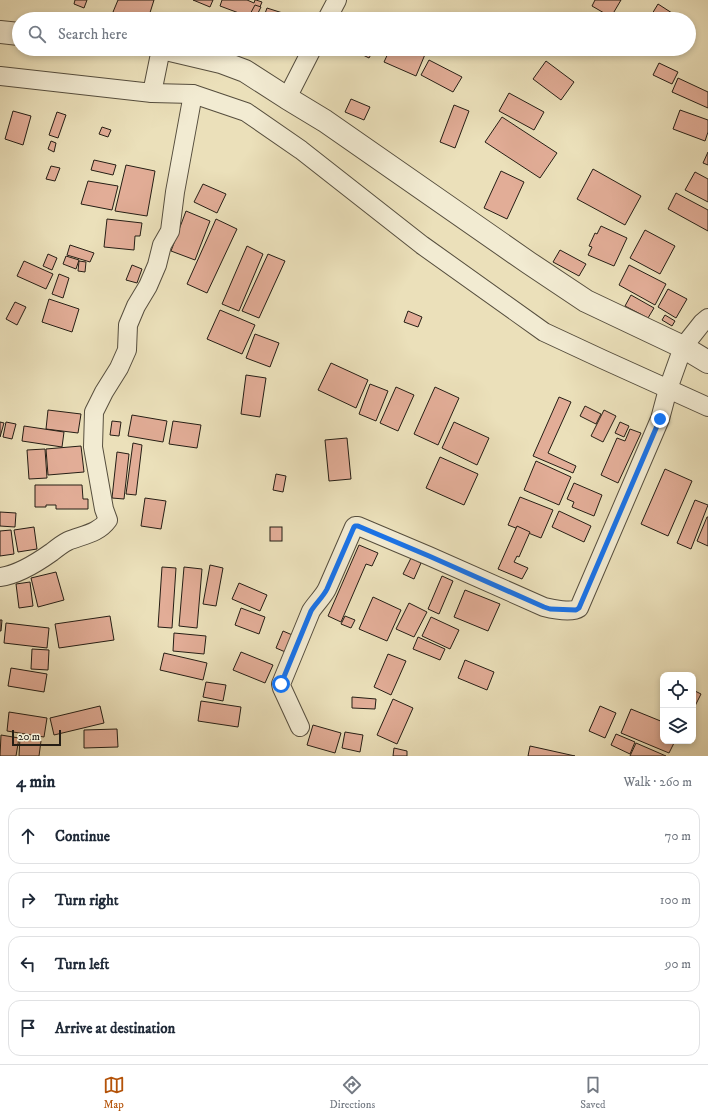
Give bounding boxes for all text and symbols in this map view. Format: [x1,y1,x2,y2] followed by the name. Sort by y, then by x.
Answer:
[12,12,696,56] search box
[26,23,48,45] icon: search
[58,25,127,44] text: Search here
[651,410,669,428] route end
[660,672,696,744] map controls
[660,672,696,708] button: locate
[272,675,290,693] route start
[660,708,696,744] button: layers
[12,728,61,747] scale bar
[18,730,40,744] text: 20 m
[16,771,55,793] text: 4 min
[624,774,692,790] text: Walk · 260 m
[17,825,39,847] icon: ahead
[55,827,110,846] text: Continue
[665,828,691,844] text: 70 m
[17,889,39,911] icon: right
[55,891,118,910] text: Turn right
[660,892,691,908] text: 100 m
[17,953,39,975] icon: left
[55,955,109,974] text: Turn left
[665,956,691,972] text: 90 m
[17,1017,39,1039] icon: arrive
[55,1019,175,1038] text: Arrive at destination
[103,1074,125,1112] tab: Map
[330,1074,375,1112] tab: Directions
[580,1074,605,1112] tab: Saved

